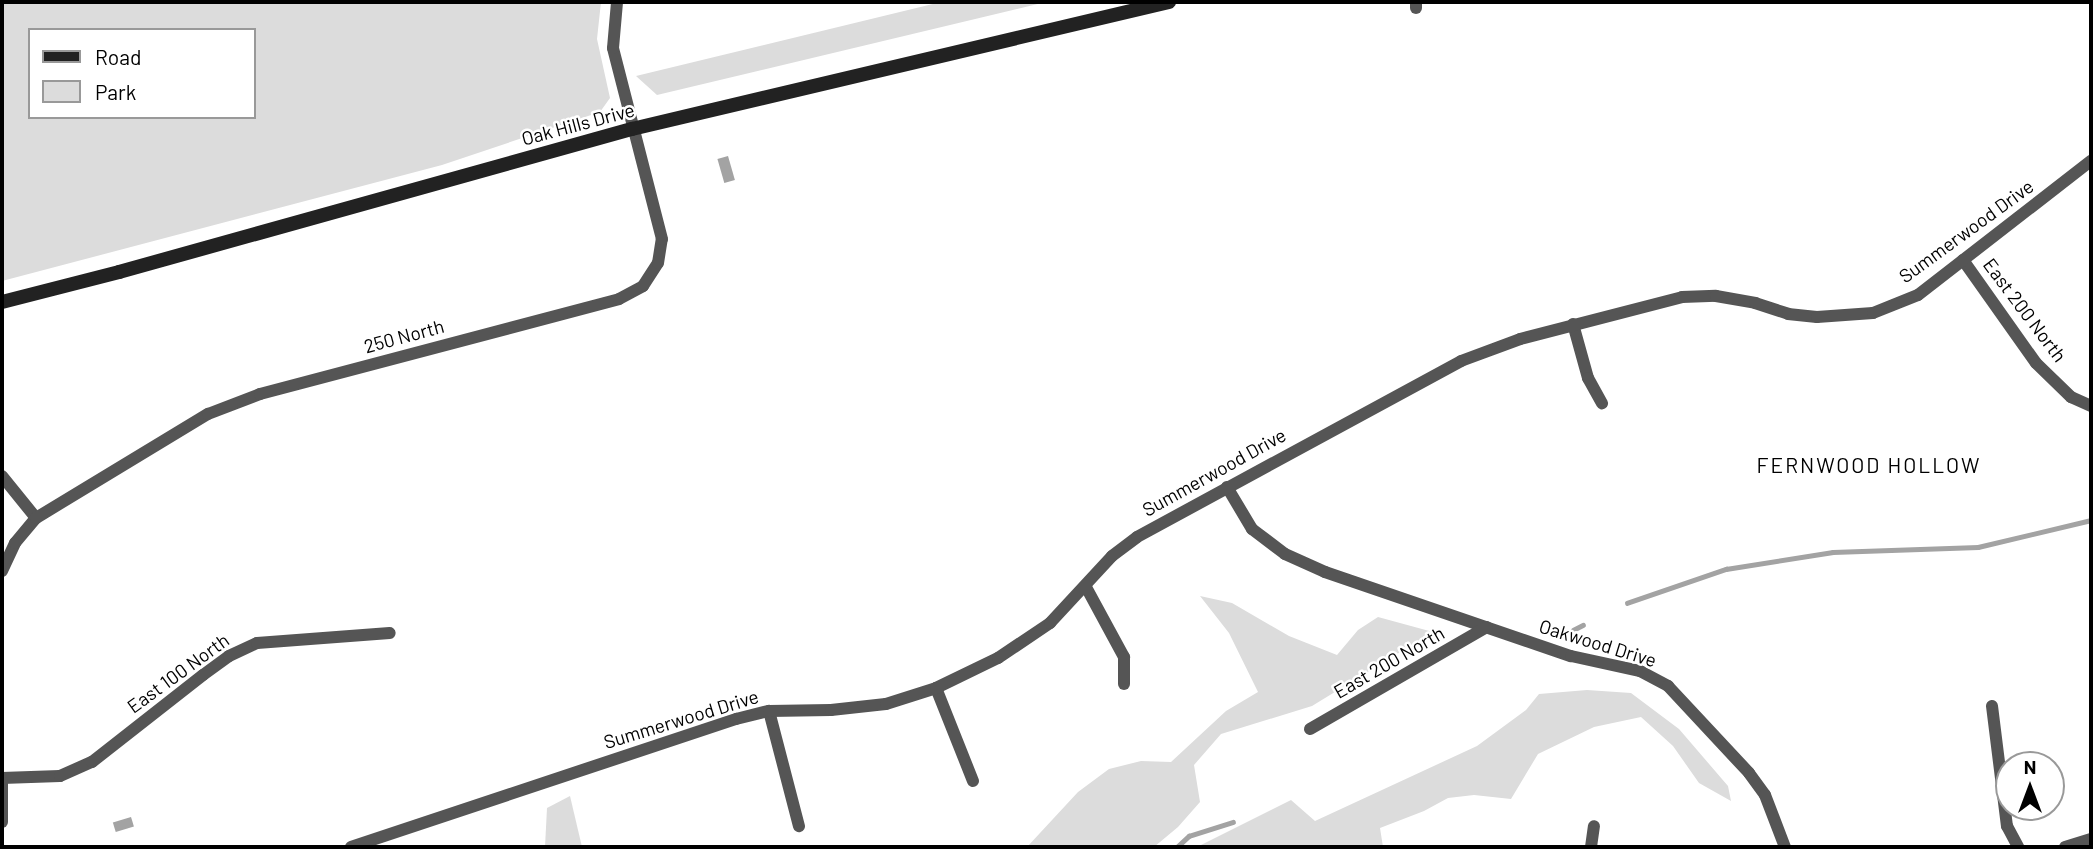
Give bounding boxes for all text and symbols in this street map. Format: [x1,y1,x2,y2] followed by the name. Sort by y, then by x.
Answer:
[28,28,256,119] legend
[95,44,141,69] text: Road
[95,79,136,104] text: Park
[519,98,637,150] street label: Oak Hills Drive
[1894,175,2038,287] street label: Summerwood Drive
[1979,254,2071,366] street label: East 200 North
[361,314,447,358] street label: 250 North
[1138,423,1290,521] street label: Summerwood Drive
[1758,452,1980,478] district label: FERNWOOD HOLLOW
[1537,614,1659,672] street label: Oakwood Drive
[1330,621,1448,703] street label: East 200 North
[123,628,233,718] street label: East 100 North
[601,685,761,753] street label: Summerwood Drive
[1995,751,2065,821] north arrow
[2024,755,2036,778] text: N

